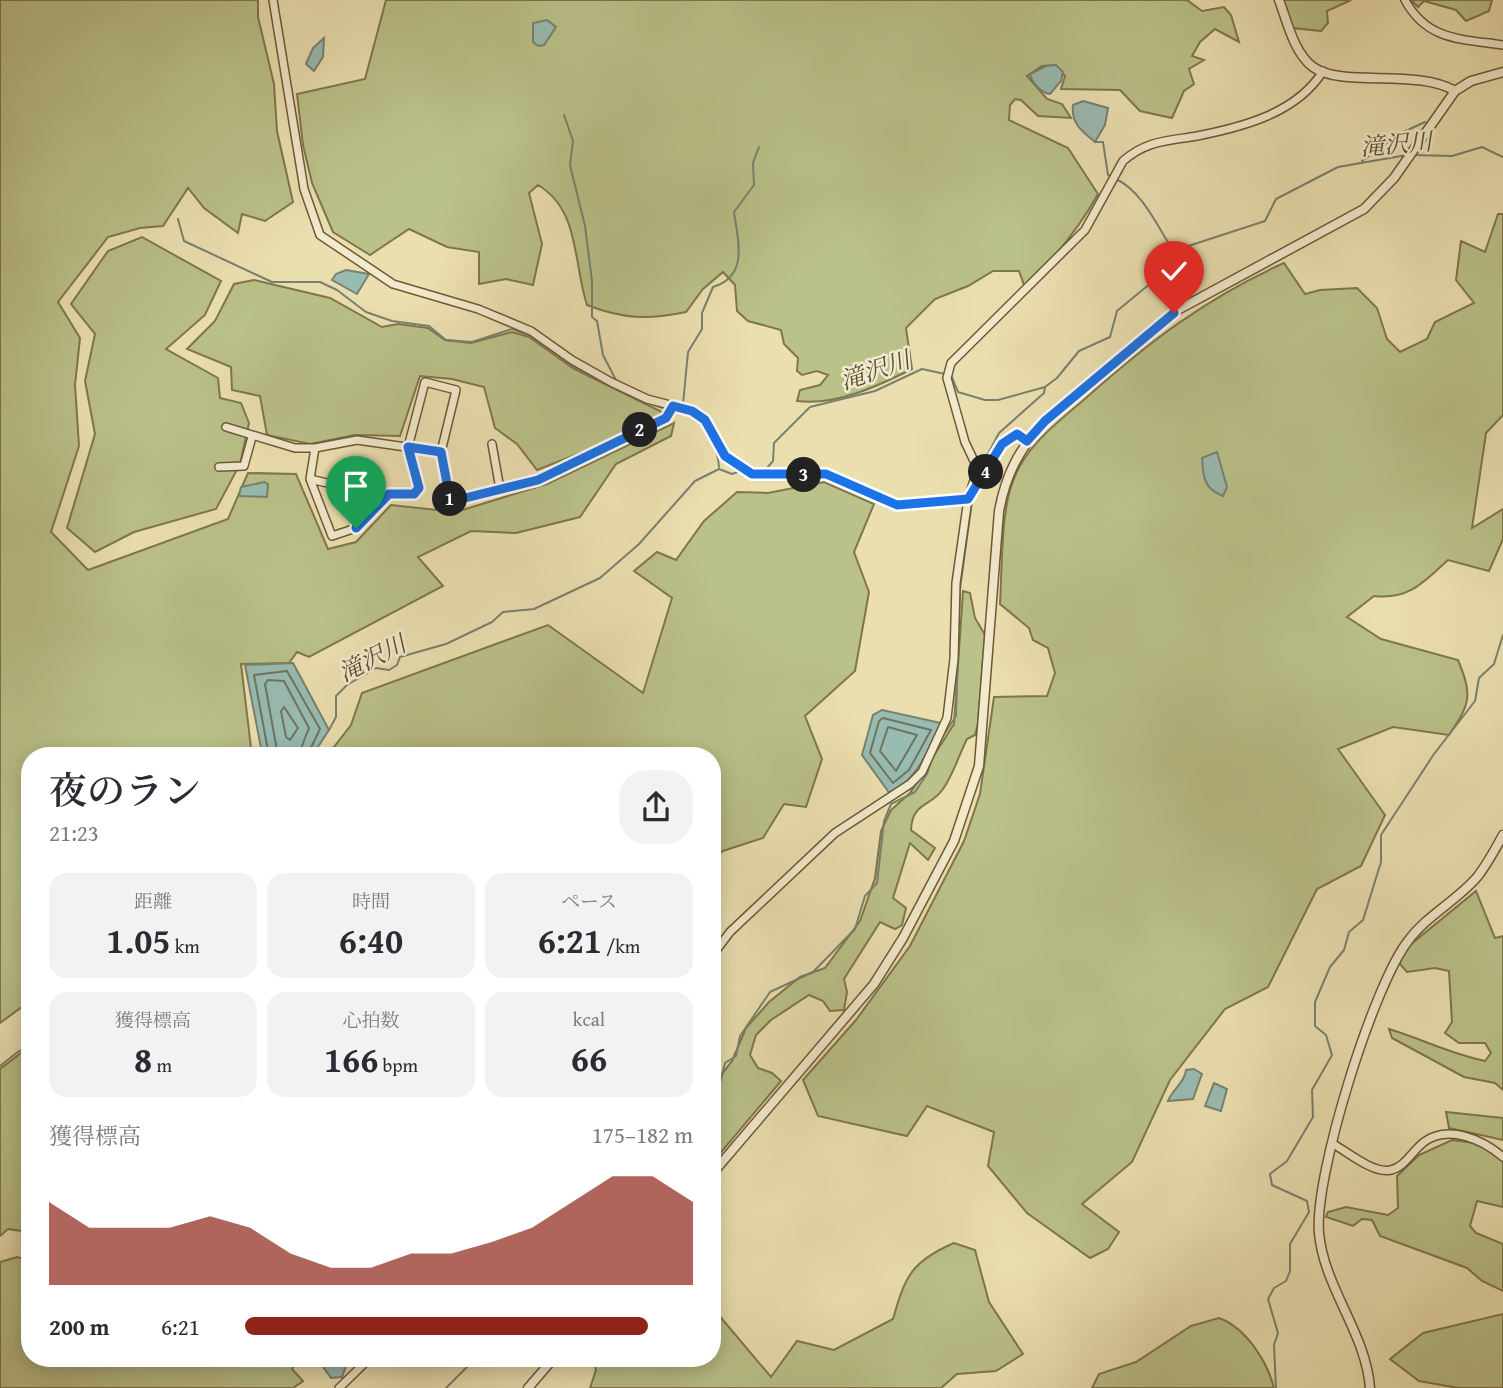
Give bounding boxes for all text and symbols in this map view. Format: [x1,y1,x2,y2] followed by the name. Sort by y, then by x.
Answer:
[1359,123,1436,165] water label: 滝沢川
[1144,241,1204,313] pin
[1155,252,1193,290] icon: check
[835,341,918,398] water label: 滝沢川
[622,412,658,448] pin: 2
[635,415,644,443] text: 2
[968,454,1004,490] pin: 4
[326,456,386,528] pin
[981,457,990,485] text: 4
[786,458,822,492] pin: 3
[799,460,808,488] text: 3
[337,467,375,505] icon: arrive
[433,482,468,516] pin: 1
[445,484,454,512] text: 1
[332,625,415,690] water label: 滝沢川
[49,762,201,818] text: 夜のラン
[619,770,693,844] button: share
[49,816,99,849] text: 21:23
[134,887,172,915] text: 距離
[352,887,390,915] text: 時間
[561,887,617,915] text: ペース
[106,915,170,966] text: 1.05
[339,915,403,966] text: 6:40
[538,915,602,966] text: 6:21
[170,932,200,960] text: km
[602,932,640,960] text: /km
[573,1005,605,1033] text: kcal
[115,1006,191,1034] text: 獲得標高
[342,1006,400,1034] text: 心拍数
[571,1033,607,1084] text: 66
[134,1034,152,1085] text: 8
[324,1034,378,1085] text: 166
[152,1051,172,1079] text: m
[378,1051,418,1079] text: bpm
[592,1118,693,1151] text: 175–182 m
[49,1119,141,1152] text: 獲得標高
[49,1310,110,1343] text: 200 m
[161,1310,200,1343] text: 6:21

